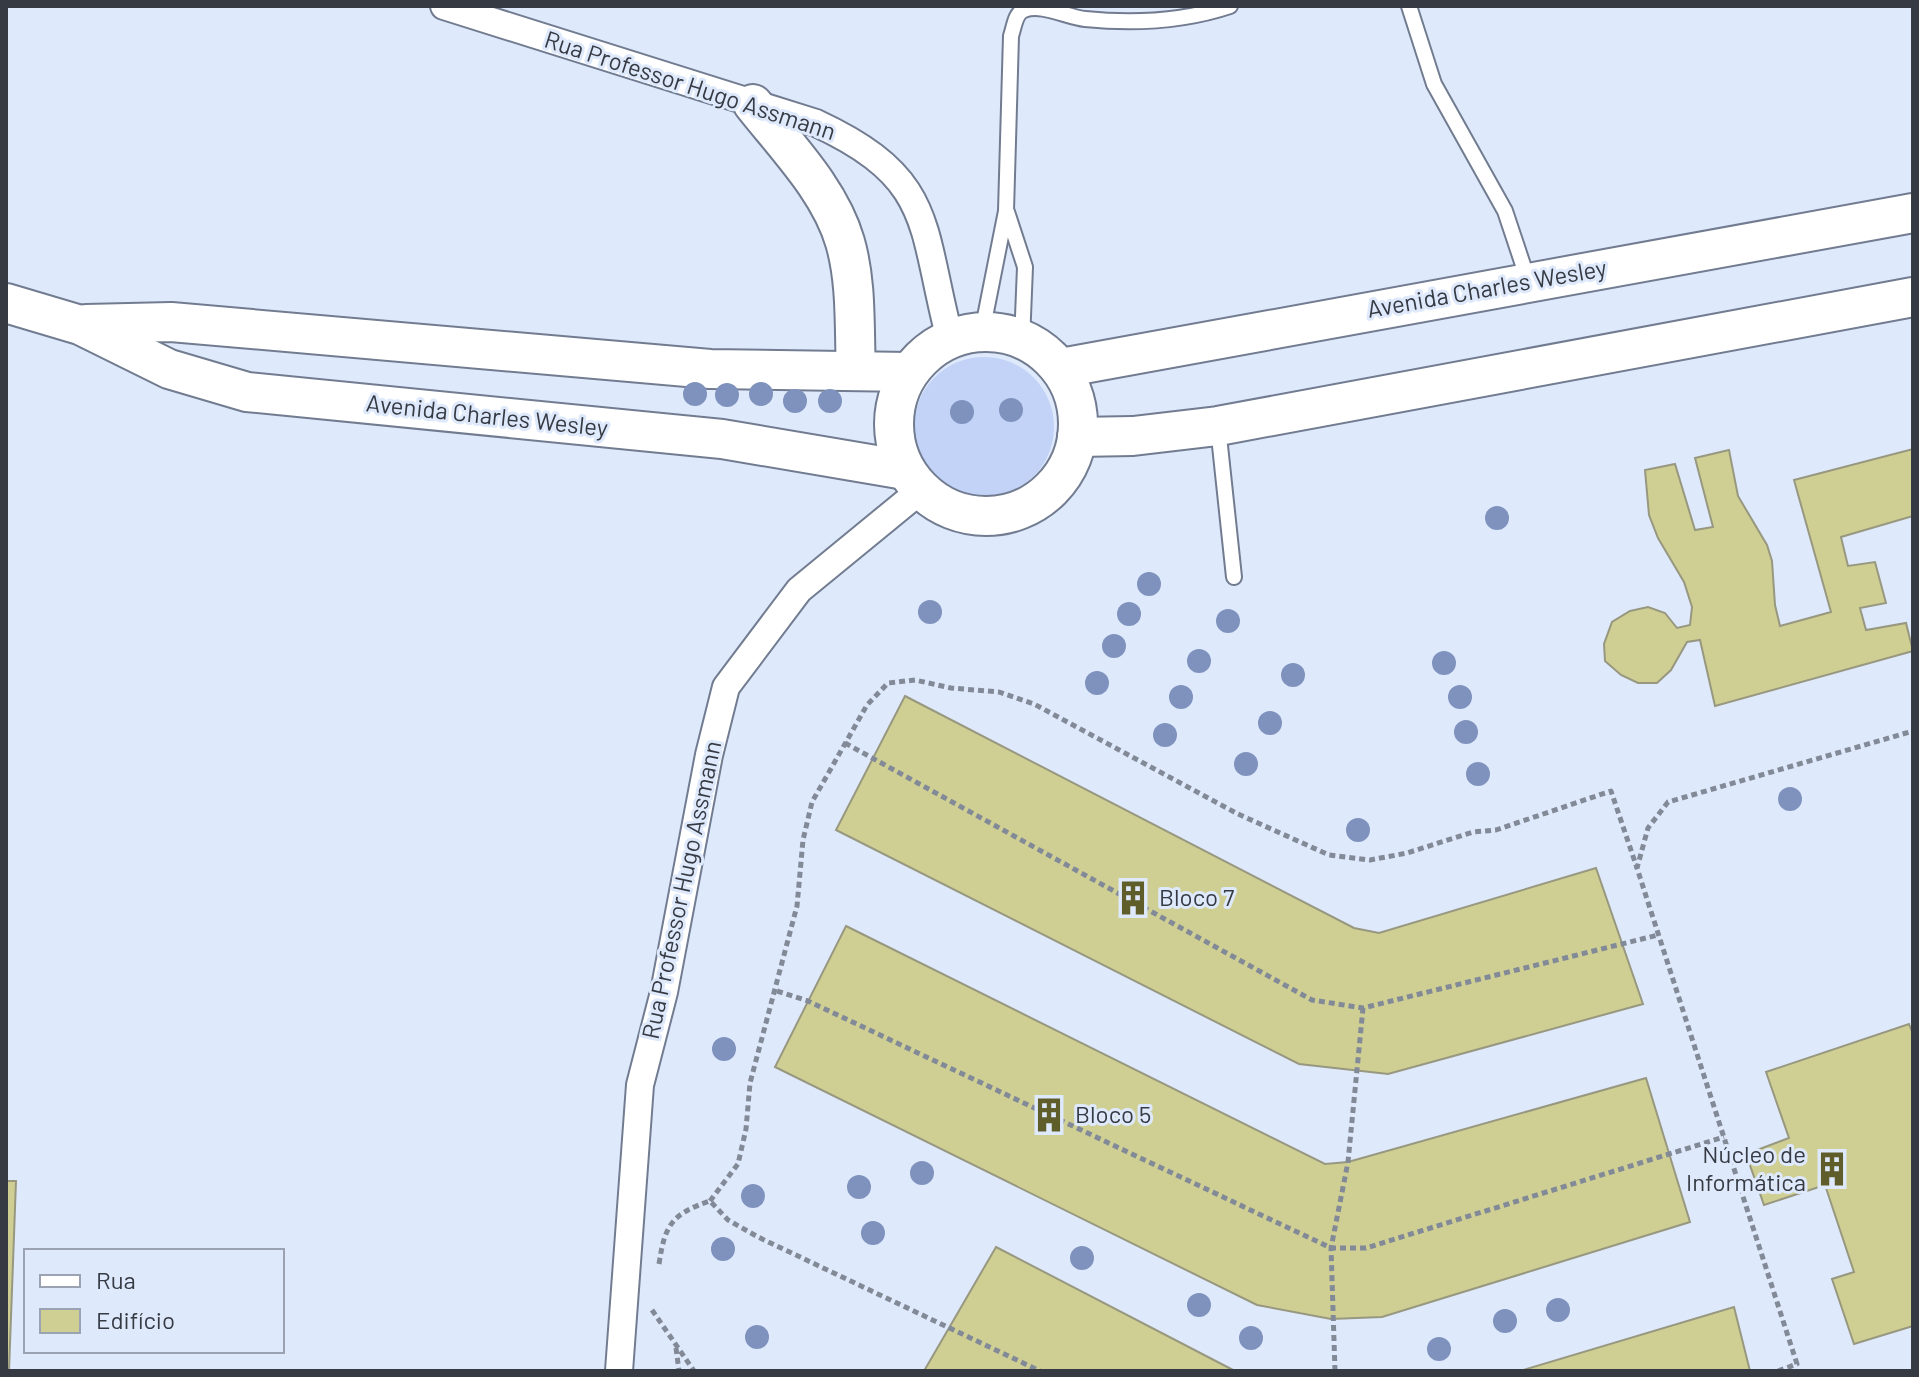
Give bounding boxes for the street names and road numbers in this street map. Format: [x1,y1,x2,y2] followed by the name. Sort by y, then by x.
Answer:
[541,24,840,145] street label: Rua Professor Hugo Assmann
[1365,252,1609,323] street label: Avenida Charles Wesley
[365,387,609,442] street label: Avenida Charles Wesley
[635,738,726,1042] street label: Rua Professor Hugo Assmann

